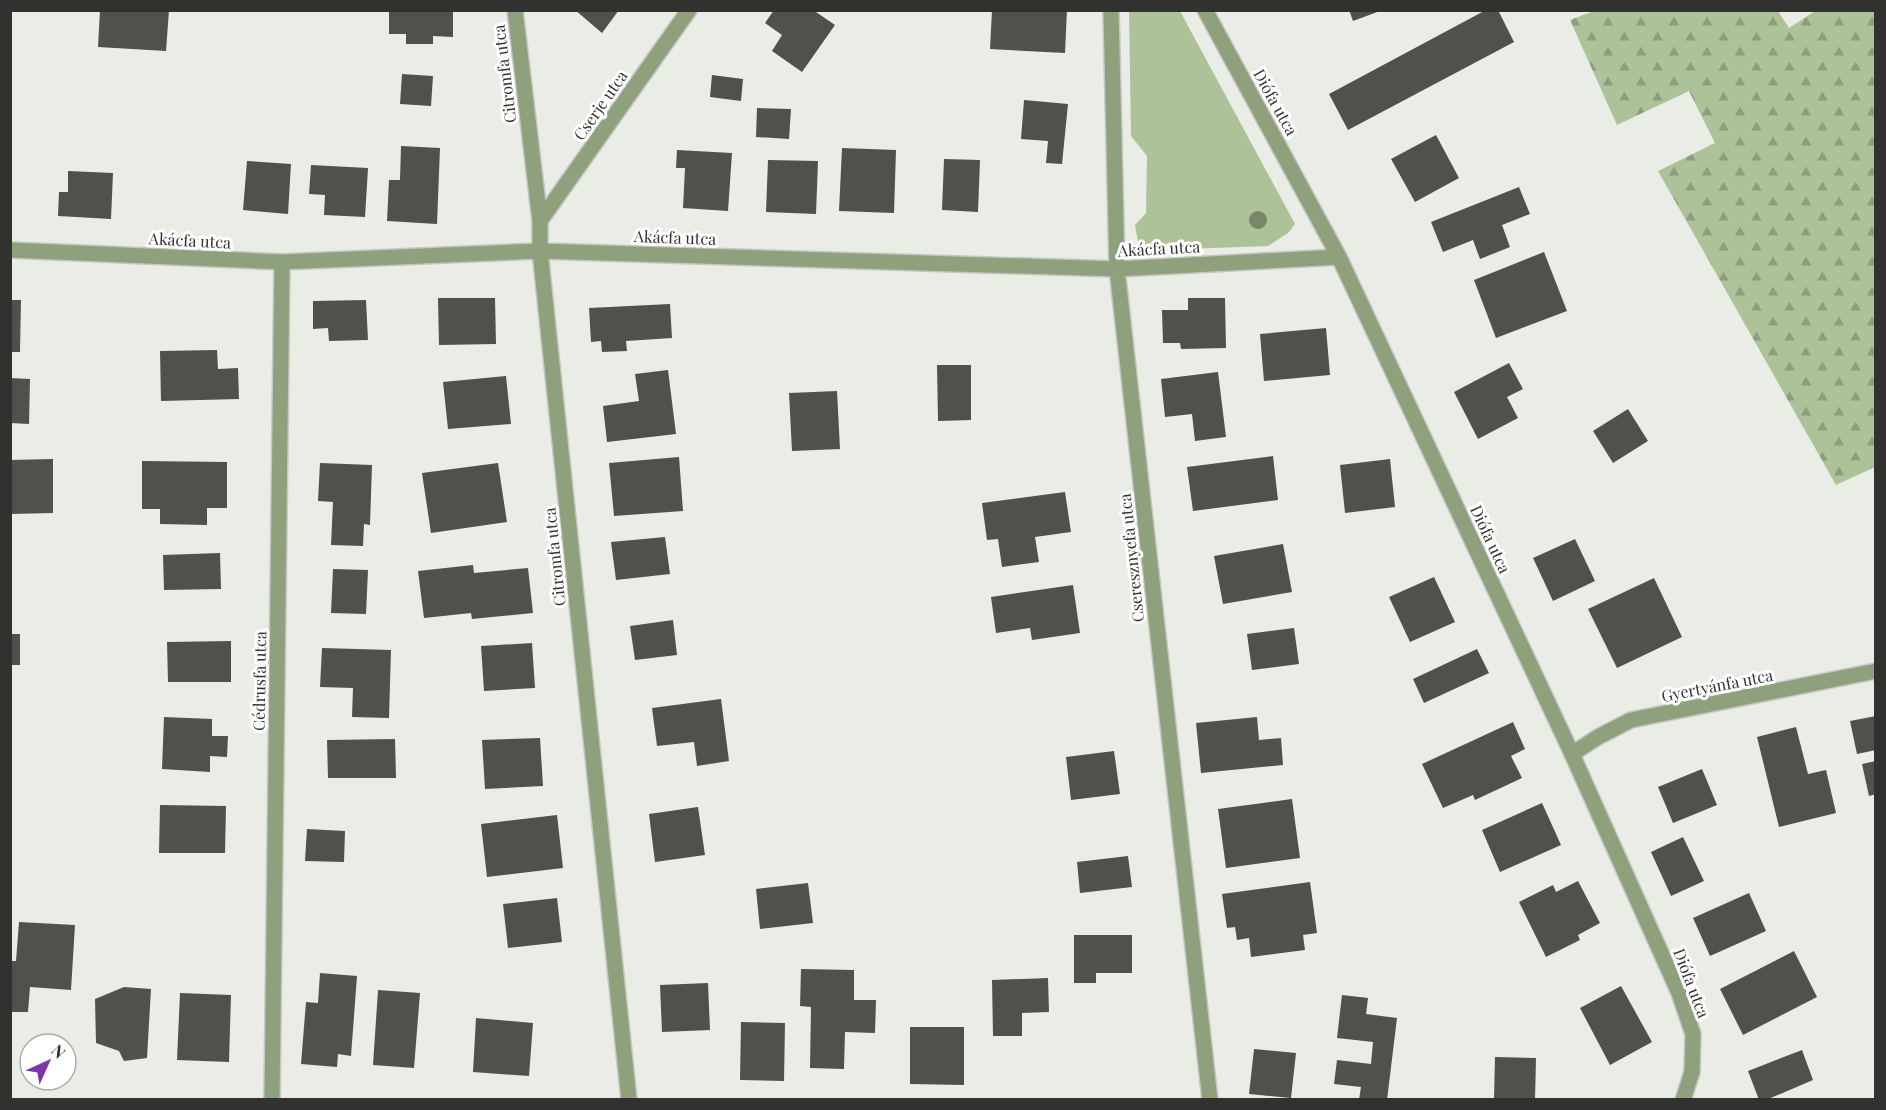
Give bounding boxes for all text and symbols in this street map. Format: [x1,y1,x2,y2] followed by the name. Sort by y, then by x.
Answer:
[488,24,520,124] street label: Citromfa utca
[1249,65,1303,139] street label: Diófa utca
[568,66,632,144] street label: Cserje utca
[633,225,716,249] street label: Akácfa utca
[147,227,232,253] street label: Akácfa utca
[1116,235,1201,261] street label: Akácfa utca
[1114,493,1148,623] street label: Cseresznyefa utca
[1466,502,1516,576] street label: Diófa utca
[538,507,570,607] street label: Citromfa utca
[248,631,270,731] street label: Cédrusfa utca
[1659,664,1775,706] street label: Gyertyánfa utca
[1669,945,1715,1021] street label: Diófa utca
[18,1032,78,1092] north arrow
[47,1040,71,1063] text: N

